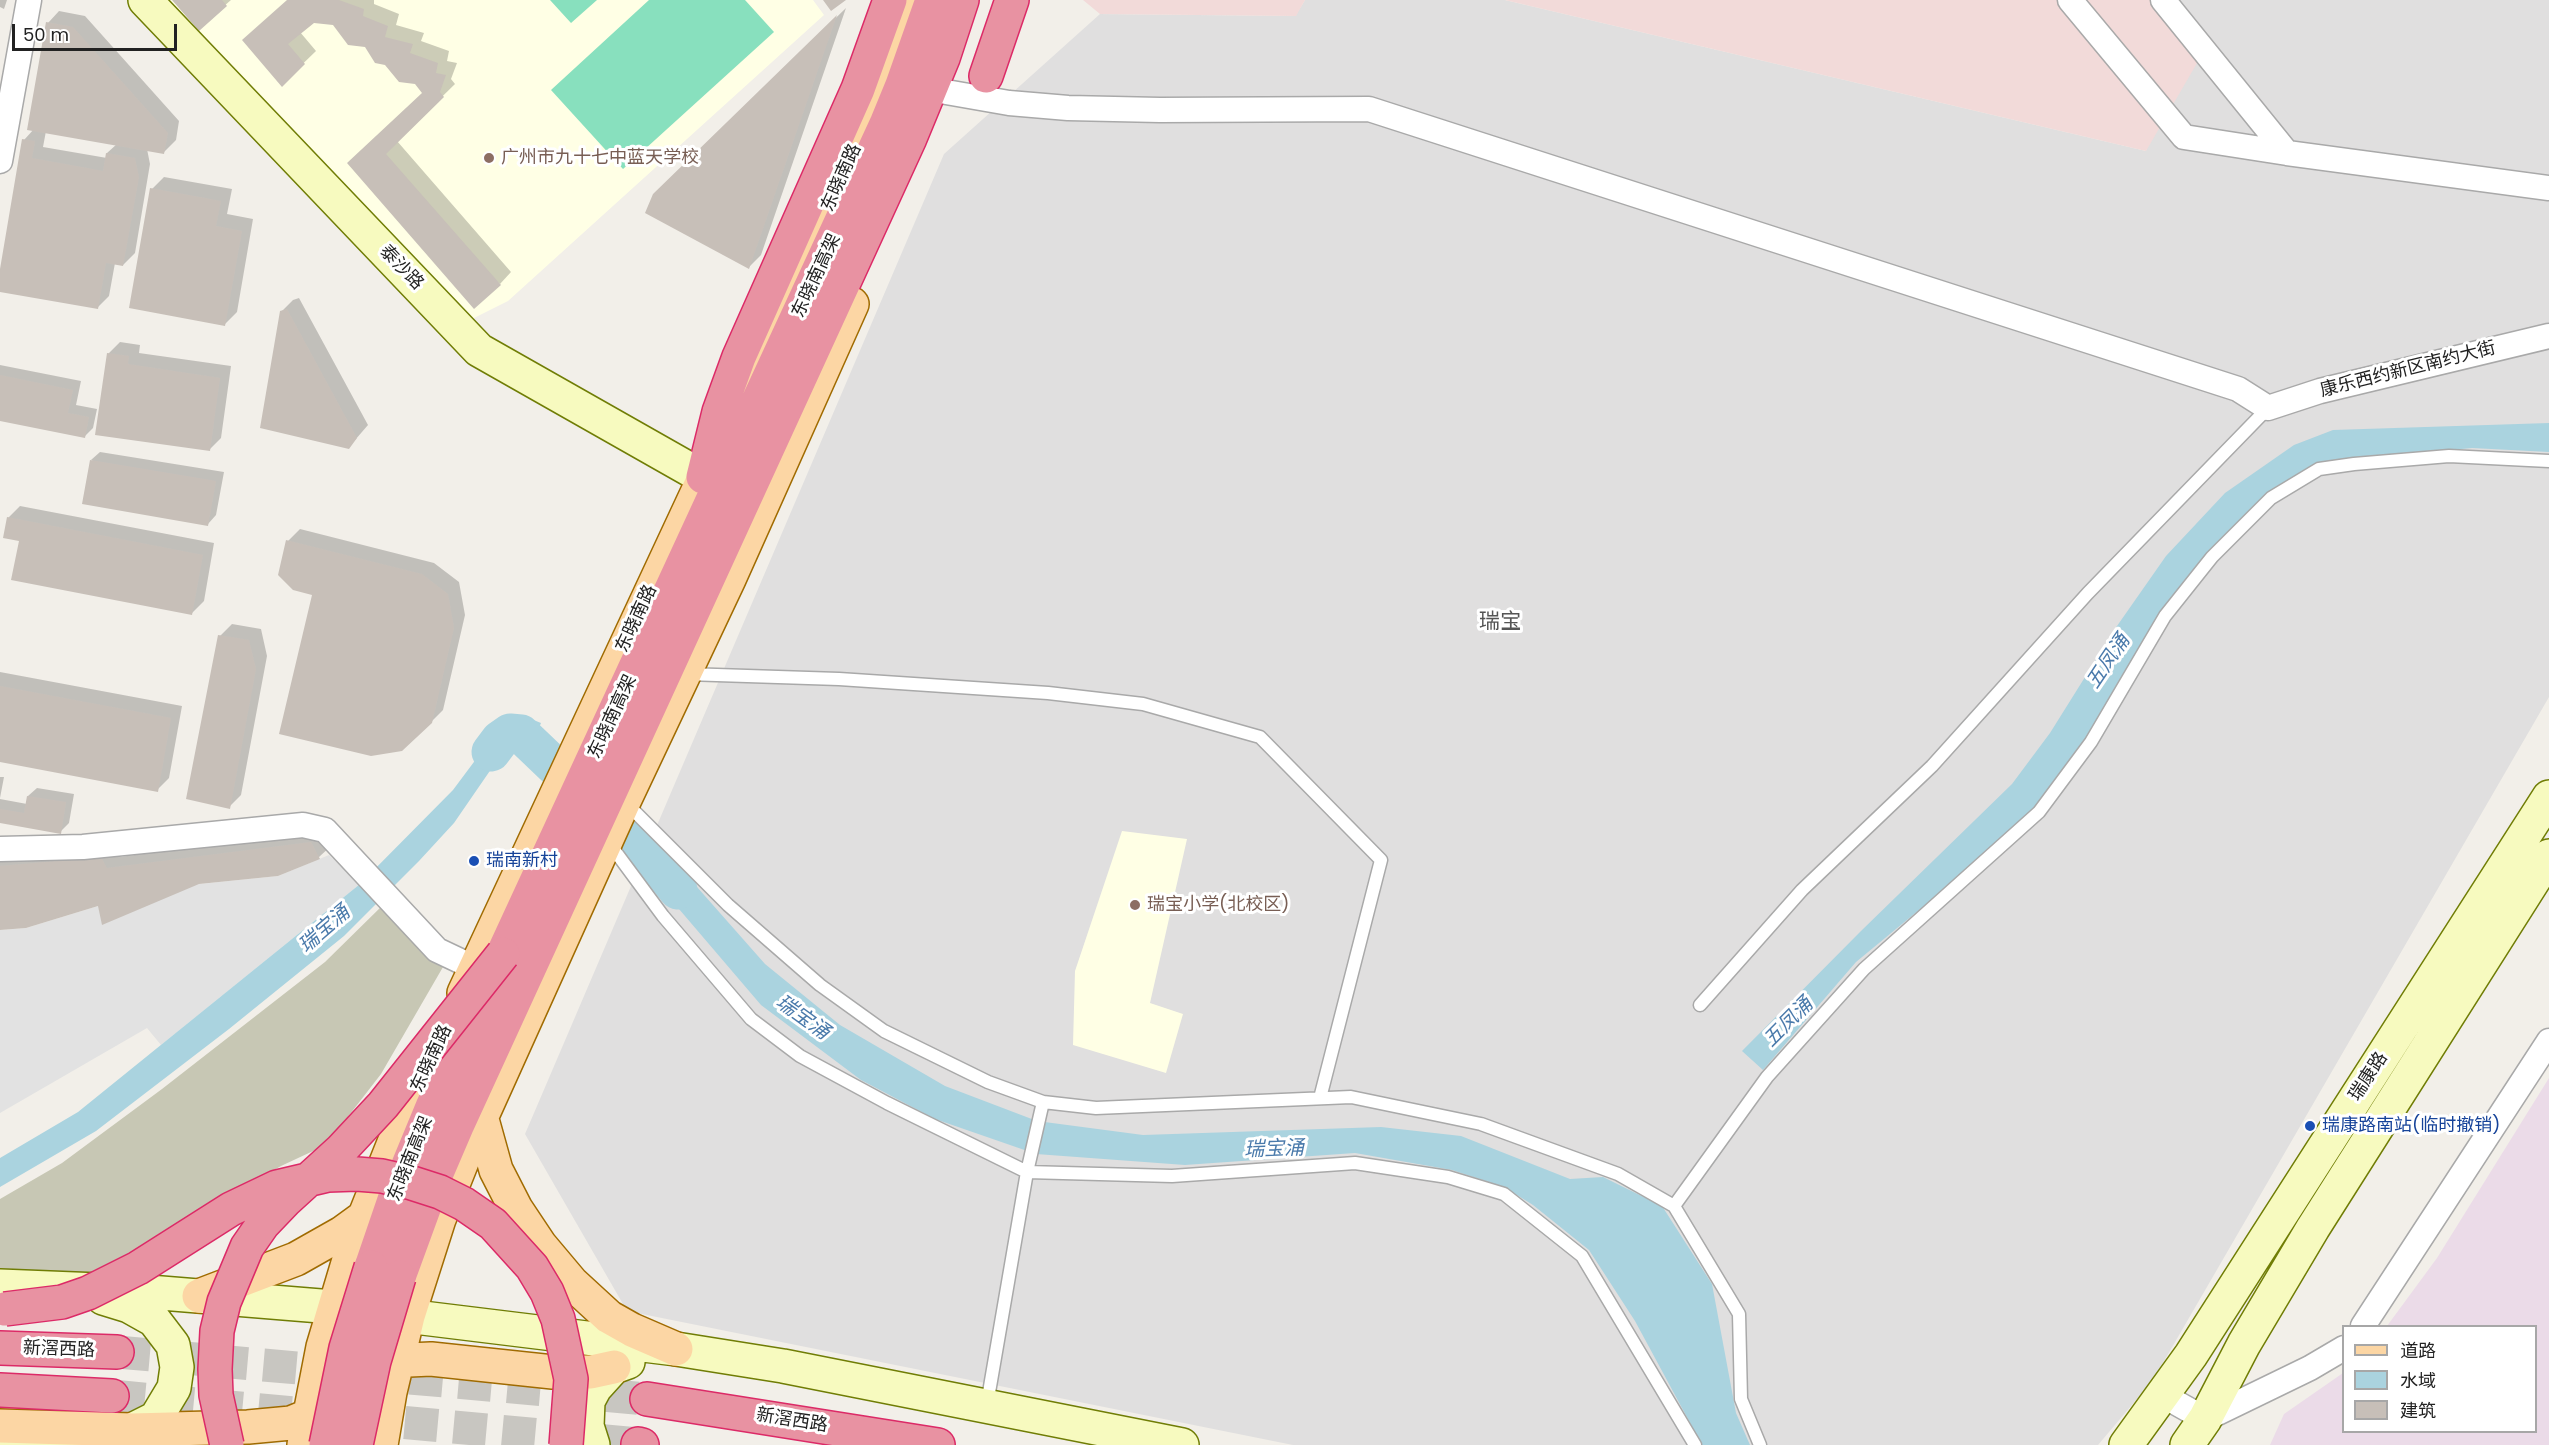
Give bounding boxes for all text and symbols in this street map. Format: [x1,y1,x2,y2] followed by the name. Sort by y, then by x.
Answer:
[15,12,180,50] scale bar
[23,22,69,47] text: 50 m
[817,141,867,215] street label: 东晓南路
[501,147,699,169] place label: 广州市九十七中蓝天学校
[482,151,496,165] marker: 广州市九十七中蓝天学校
[788,231,846,321] street label: 东晓南高架
[374,241,428,295] street label: 泰沙路
[2318,338,2498,402] street label: 康乐西约新区南约大街
[612,582,662,656] street label: 东晓南路
[1479,610,1521,636] district label: 瑞宝
[2082,630,2136,694] water label: 五凤涌
[584,672,642,762] street label: 东晓南高架
[486,850,558,872] place label: 瑞南新村
[467,854,481,868] marker: 瑞南新村
[1147,894,1289,916] place label: 瑞宝小学(北校区)
[1128,898,1142,912] marker: 瑞宝小学(北校区)
[294,901,356,959] water label: 瑞宝涌
[771,991,833,1045] water label: 瑞宝涌
[1759,993,1819,1053] water label: 五凤涌
[407,1022,457,1096] street label: 东晓南路
[2345,1048,2393,1106] street label: 瑞康路
[384,1113,438,1205] street label: 东晓南高架
[2322,1115,2500,1137] place label: 瑞康路南站(临时撤销)
[2303,1119,2317,1133] marker: 瑞康路南站(临时撤销)
[1244,1137,1304,1163] water label: 瑞宝涌
[2342,1325,2537,1433] legend
[23,1338,95,1362] street label: 新滘西路
[2400,1338,2436,1363] text: 道路
[2400,1368,2436,1393] text: 水域
[2400,1398,2436,1423] text: 建筑
[755,1405,829,1437] street label: 新滘西路

